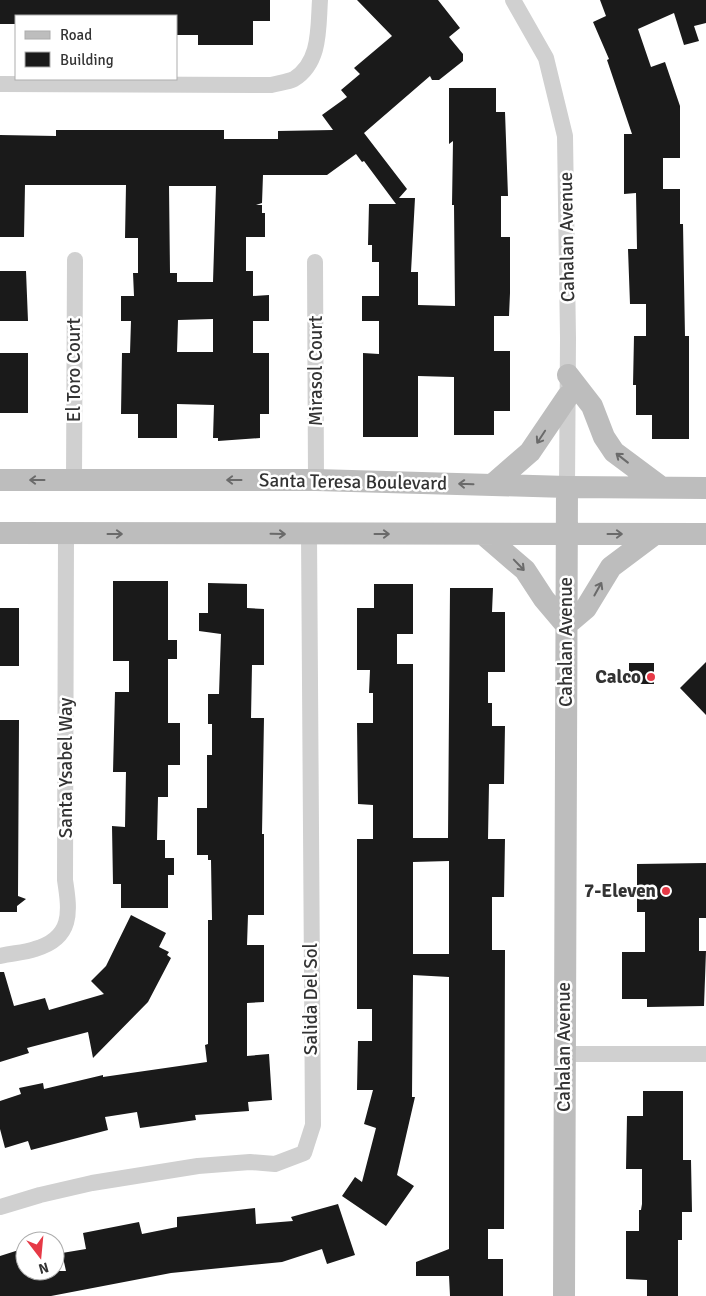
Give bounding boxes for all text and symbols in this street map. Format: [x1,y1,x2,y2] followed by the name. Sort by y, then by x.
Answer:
[15,15,178,80] legend
[60,26,92,44] text: Road
[60,51,114,69] text: Building
[554,172,580,302] street label: Cahalan Avenue
[304,315,328,426] street label: Mirasol Court
[62,317,86,422] street label: El Toro Court
[535,429,545,443] one-way arrow
[616,452,629,463] one-way arrow
[259,468,447,496] street label: Santa Teresa Boulevard
[29,475,46,485] one-way arrow
[226,475,242,485] one-way arrow
[458,480,474,489] one-way arrow
[106,529,123,539] one-way arrow
[269,529,285,539] one-way arrow
[374,529,390,539] one-way arrow
[607,529,623,539] one-way arrow
[513,559,525,572] one-way arrow
[554,577,578,707] street label: Cahalan Avenue
[593,582,603,596] one-way arrow
[595,665,641,689] place label: Calco
[645,671,657,683] marker: Calco
[54,698,78,838] street label: Santa Ysabel Way
[584,879,656,903] place label: 7-Eleven
[660,885,672,897] marker: 7-Eleven
[299,943,323,1055] street label: Salida Del Sol
[552,982,576,1112] street label: Cahalan Avenue
[15,1231,65,1281] north arrow
[36,1259,50,1278] text: N

